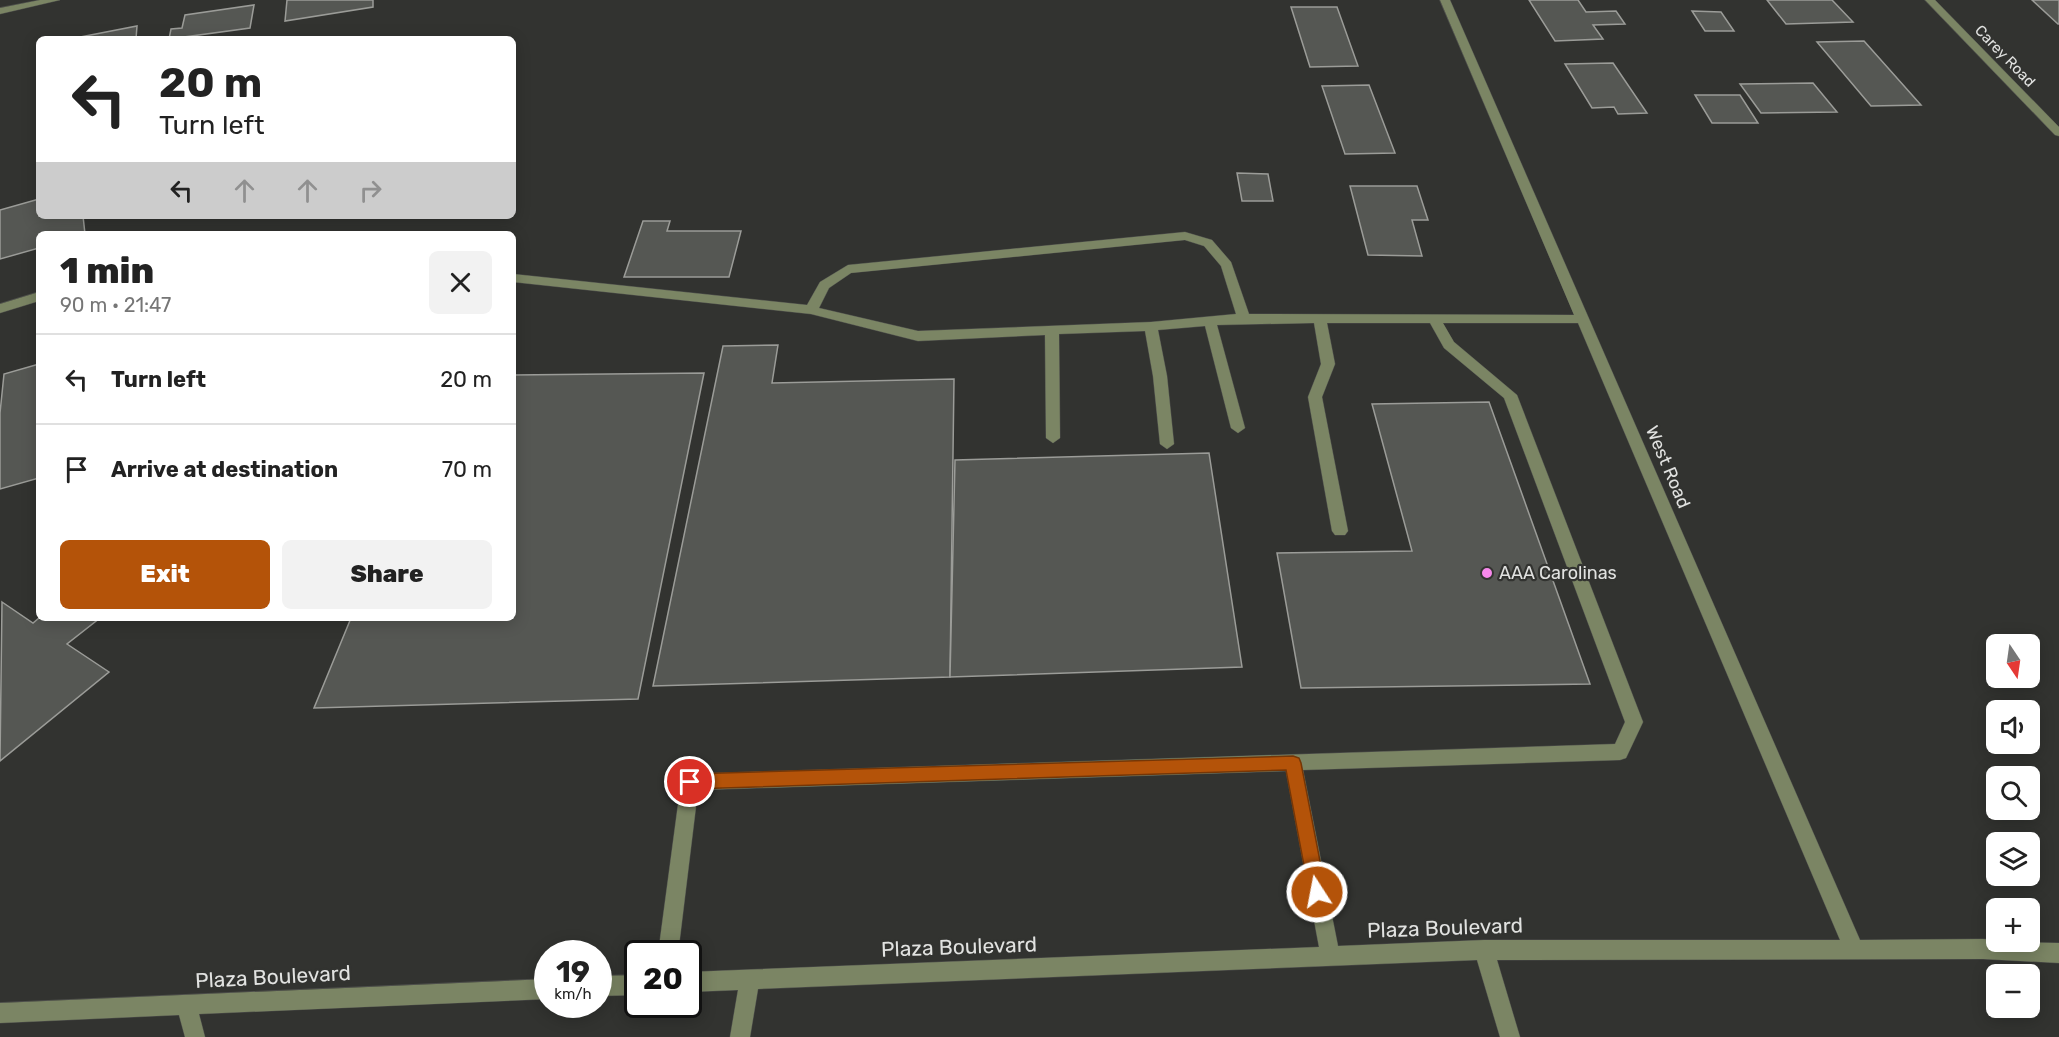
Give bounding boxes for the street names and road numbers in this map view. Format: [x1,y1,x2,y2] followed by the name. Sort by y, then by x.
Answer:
[1971,21,2039,91] street label: Carey Road
[1641,422,1695,512] street label: West Road
[1367,912,1523,943] street label: Plaza Boulevard
[881,931,1037,962] street label: Plaza Boulevard
[194,960,351,993] street label: Plaza Boulevard

